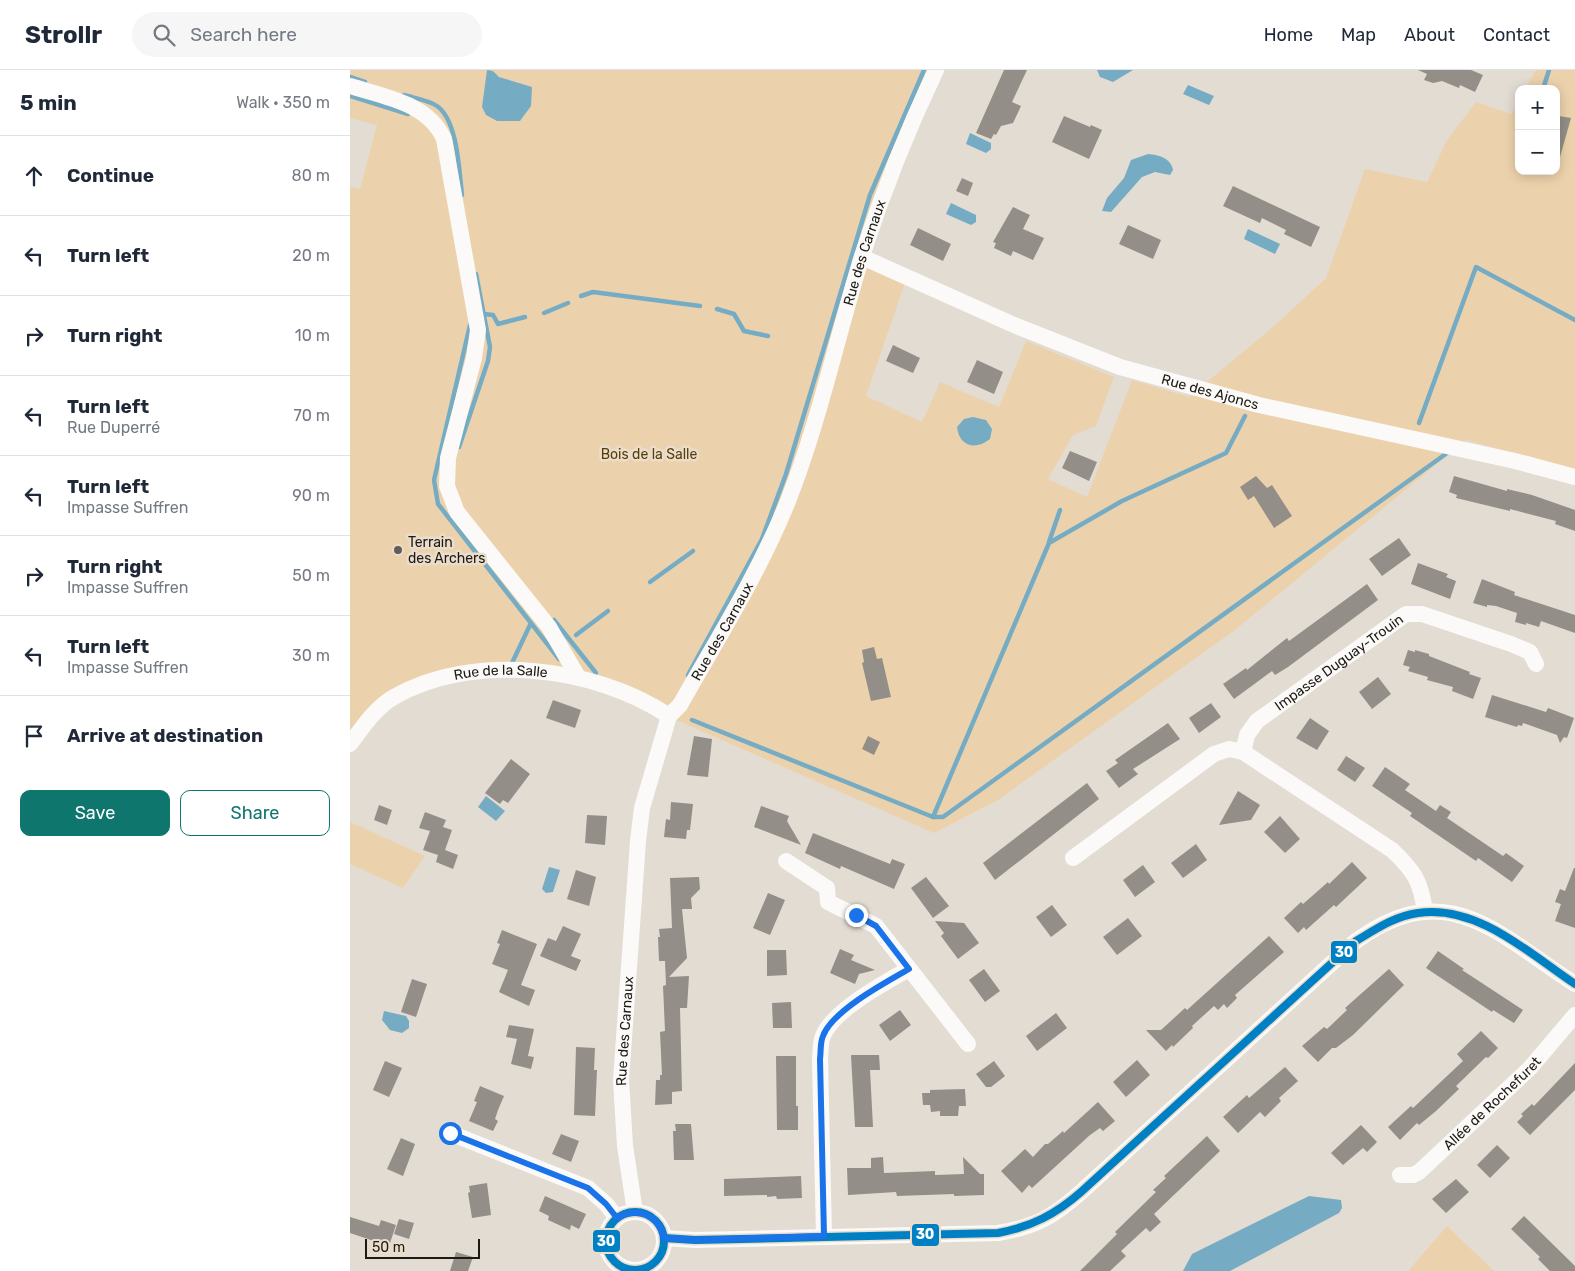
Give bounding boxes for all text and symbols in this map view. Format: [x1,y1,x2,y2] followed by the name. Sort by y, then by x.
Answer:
[132,12,482,57] search box
[25,21,102,49] text: Strollr
[150,21,178,49] icon: search
[190,23,297,46] text: Search here
[1264,24,1313,46] text: Home
[1341,24,1376,46] text: Map
[1404,24,1455,46] text: About
[1483,24,1550,46] text: Contact
[1515,85,1560,175] map controls
[1515,85,1560,130] button: +
[20,90,77,115] text: 5 min
[236,93,330,112] text: Walk · 350 m
[1515,130,1560,175] button: −
[20,162,48,190] icon: ahead
[67,164,154,187] text: Continue
[292,166,330,185] text: 80 m
[840,197,890,308] street label: Rue des Carnaux
[20,242,48,270] icon: left
[67,244,149,267] text: Turn left
[292,246,330,265] text: 20 m
[20,322,48,350] icon: right
[67,324,162,347] text: Turn right
[295,326,330,345] text: 10 m
[1160,371,1261,414] street label: Rue des Ajoncs
[67,395,149,418] text: Turn left
[20,402,48,430] icon: left
[293,406,330,425] text: 70 m
[67,418,160,437] text: Rue Duperré
[601,446,697,463] park label: Bois de la Salle
[67,475,149,498] text: Turn left
[20,482,48,510] icon: left
[292,486,330,505] text: 90 m
[67,498,188,517] text: Impasse Suffren
[408,534,486,567] place label: Terrain des Archers
[392,544,404,556] marker: Terrain des Archers
[67,555,162,578] text: Turn right
[20,562,48,590] icon: right
[292,566,330,585] text: 50 m
[67,578,188,597] text: Impasse Suffren
[688,579,757,684] street label: Rue des Carnaux
[1272,611,1407,715] street label: Impasse Duguay-Trouin
[67,635,149,658] text: Turn left
[20,642,48,670] icon: left
[292,646,330,665] text: 30 m
[67,658,188,677] text: Impasse Suffren
[452,662,549,684] street label: Rue de la Salle
[20,722,48,750] icon: arrive
[67,724,263,747] text: Arrive at destination
[20,790,170,836] button: Save
[180,790,330,836] button: Share
[845,904,868,927] route end
[1330,940,1358,964] line badge: 30
[1335,944,1353,961] text: 30
[613,975,637,1086] street label: Rue des Carnaux
[1440,1053,1545,1154] street label: Allée de Rochefuret
[439,1122,462,1145] route start
[911,1223,940,1247] line badge: 30
[916,1226,934,1243] text: 30
[592,1229,621,1253] line badge: 30
[597,1233,615,1250] text: 30
[365,1236,480,1259] scale bar
[372,1239,405,1256] text: 50 m

